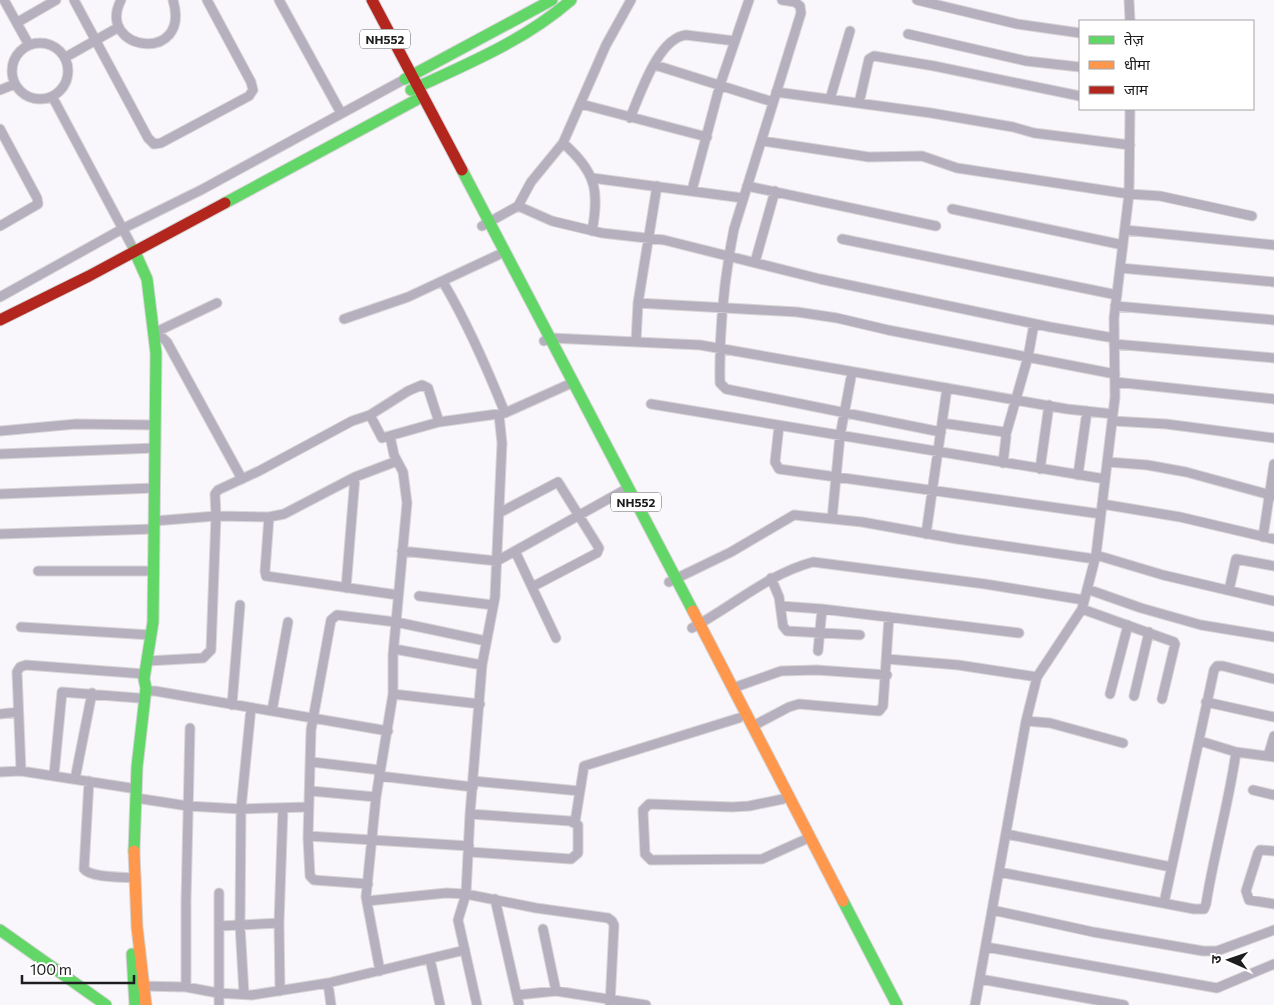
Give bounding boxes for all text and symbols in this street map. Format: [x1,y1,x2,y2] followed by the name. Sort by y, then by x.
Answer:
[1079,20,1254,110] legend
[360,30,410,48] road number: NH552
[1124,30,1145,48] text: तेज़
[1124,55,1151,73] text: धीमा
[1124,80,1149,98] text: जाम
[611,492,661,512] road number: NH552
[1204,935,1254,985] north arrow
[22,952,135,984] scale bar
[1207,954,1224,964] text: उ
[30,960,72,978] text: 100 m

